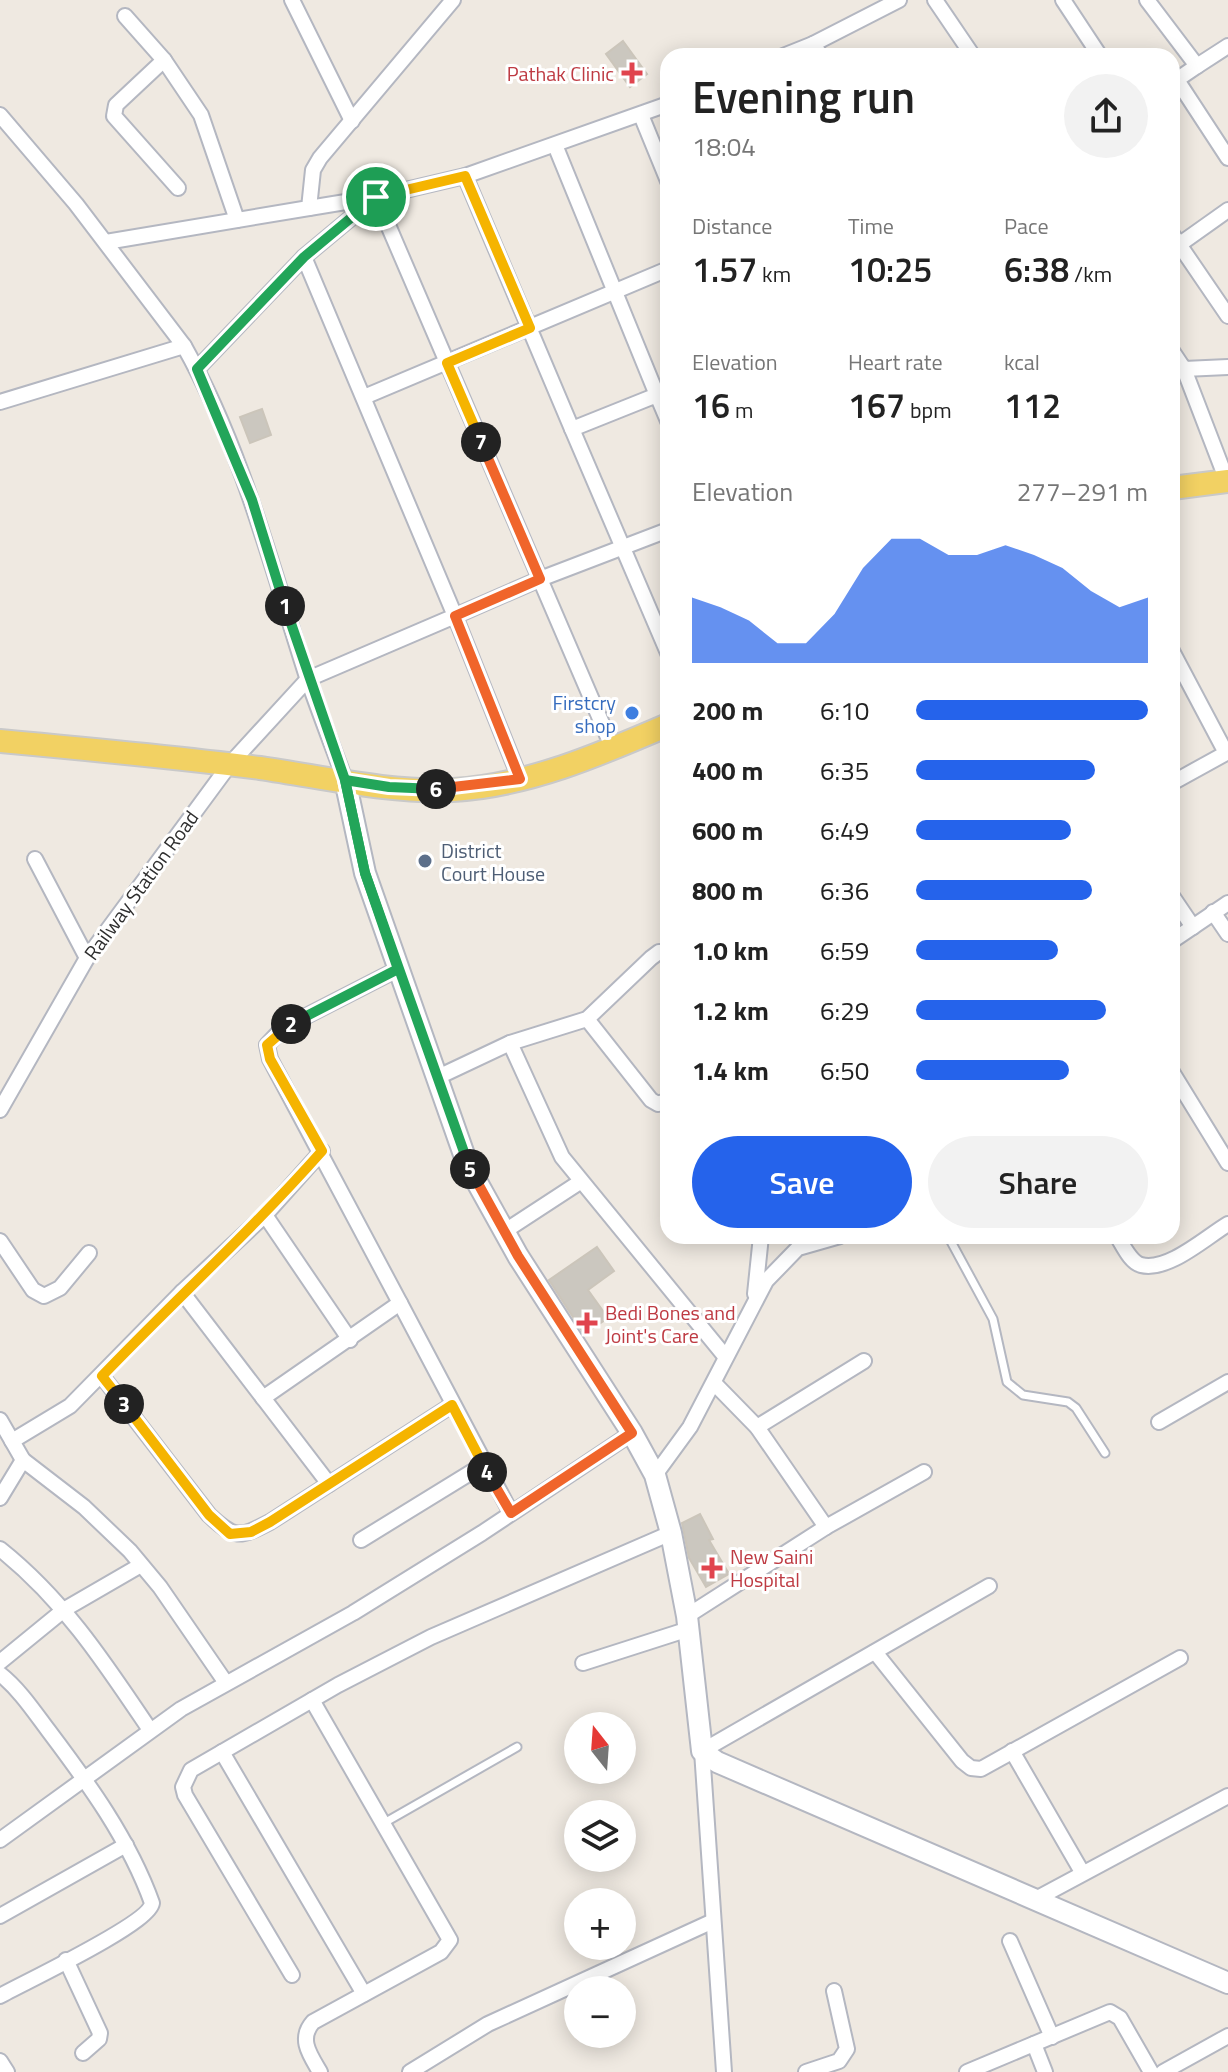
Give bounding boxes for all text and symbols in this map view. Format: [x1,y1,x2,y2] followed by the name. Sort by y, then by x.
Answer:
[507,58,614,89] place label: Pathak Clinic
[621,62,643,84] marker: Pathak Clinic
[692,63,915,130] text: Evening run
[1064,74,1148,158] button: share
[692,127,756,166] text: 18:04
[342,163,410,231] pin
[354,175,398,219] icon: arrive
[692,209,772,243] text: Distance
[848,209,894,243] text: Time
[1004,209,1049,243] text: Pace
[692,243,757,295] text: 1.57
[848,243,932,295] text: 10:25
[1004,243,1069,295] text: 6:38
[757,257,791,291] text: km
[1069,257,1112,291] text: /km
[692,345,778,379] text: Elevation
[848,345,943,379] text: Heart rate
[1004,345,1040,379] text: kcal
[692,379,730,431] text: 16
[848,379,905,431] text: 167
[1004,379,1061,431] text: 112
[730,393,753,427] text: m
[905,393,952,427] text: bpm
[461,422,501,462] pin: 7
[475,425,487,459] text: 7
[692,472,793,511] text: Elevation
[1017,472,1148,511] text: 277–291 m
[265,586,305,626] pin: 1
[279,589,291,623] text: 1
[553,687,616,741] place label: Firstcry shop
[692,691,763,730] text: 200 m
[820,691,869,730] text: 6:10
[623,704,641,722] marker: Firstcry shop
[692,751,763,790] text: 400 m
[820,751,869,790] text: 6:35
[416,769,456,809] pin: 6
[430,772,442,806] text: 6
[76,804,206,966] street label: Railway Station Road
[692,811,763,850] text: 600 m
[820,811,869,850] text: 6:49
[441,835,545,889] place label: District Court House
[416,852,434,870] marker: District Court House
[692,871,763,910] text: 800 m
[820,871,869,910] text: 6:36
[692,931,769,970] text: 1.0 km
[820,931,869,970] text: 6:59
[692,991,769,1030] text: 1.2 km
[820,991,869,1030] text: 6:29
[271,1004,311,1044] pin: 2
[285,1007,297,1041] text: 2
[692,1051,769,1090] text: 1.4 km
[820,1051,869,1090] text: 6:50
[692,1136,912,1228] button: Save
[928,1136,1148,1228] button: Share
[450,1149,490,1189] pin: 5
[464,1152,476,1186] text: 5
[605,1297,736,1351] place label: Bedi Bones and Joint's Care
[576,1312,598,1334] marker: Bedi Bones and Joint's Care
[104,1384,144,1424] pin: 3
[118,1387,130,1421] text: 3
[467,1452,507,1492] pin: 4
[481,1455,493,1489] text: 4
[730,1541,813,1595] place label: New Saini Hospital
[701,1557,723,1579] marker: New Saini Hospital
[564,1712,636,1784] north arrow
[564,1712,636,2048] map controls
[564,1800,636,1872] button: layers
[564,1888,636,1960] button: +
[564,1976,636,2048] button: −

